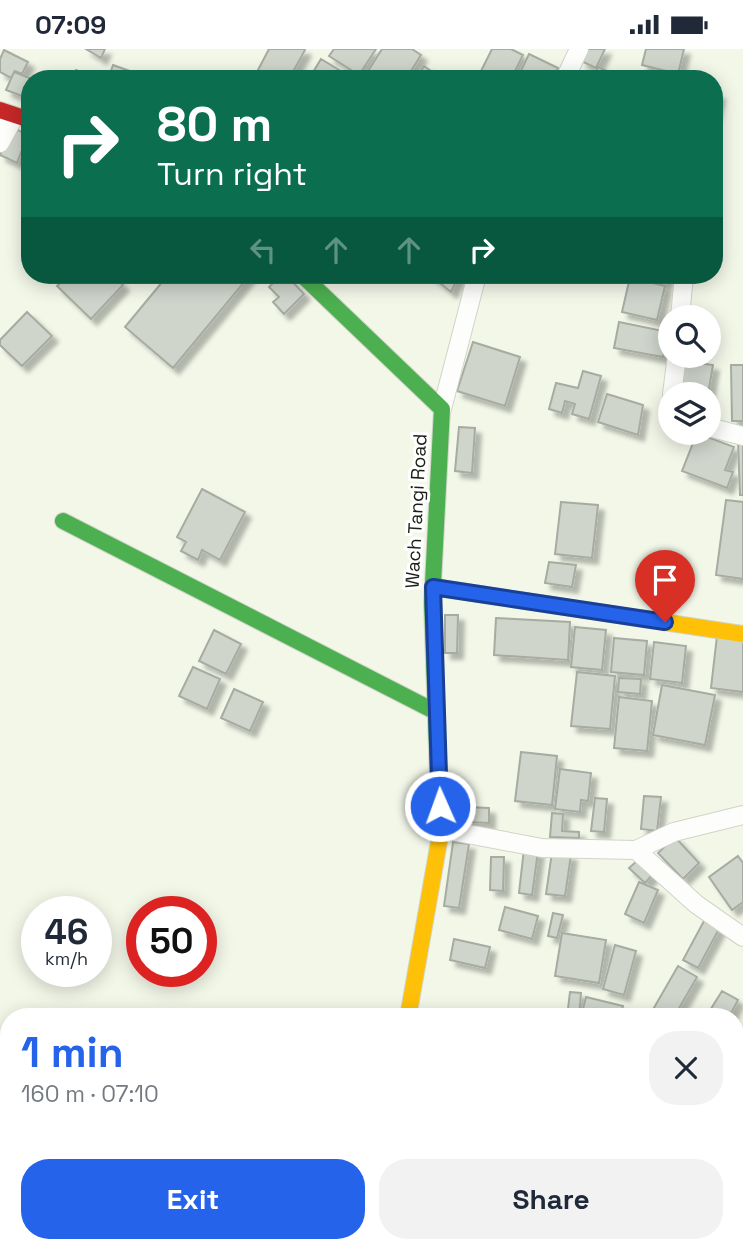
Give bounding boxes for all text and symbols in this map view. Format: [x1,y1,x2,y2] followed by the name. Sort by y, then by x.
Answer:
[35,8,106,42] text: 07:09
[157,93,272,155] text: 80 m
[42,98,133,189] icon: right
[157,154,307,194] text: Turn right
[244,231,282,269] icon: left
[317,231,355,269] icon: ahead
[390,231,428,269] icon: ahead
[463,231,501,269] icon: right
[658,305,721,445] map controls
[658,305,721,368] button: search
[658,382,721,445] button: layers
[399,433,433,589] street label: Wach Tangi Road
[635,550,695,622] pin
[646,561,684,599] icon: arrive
[403,769,477,843] position arrow
[126,896,217,987] speed limit sign: 50
[45,910,88,954] text: 46
[45,947,88,970] text: km/h
[21,1026,124,1079] text: 1 min
[649,1031,723,1105] button: close
[21,1079,159,1109] text: 160 m · 07:10
[21,1159,365,1239] button: Exit
[379,1159,723,1239] button: Share

